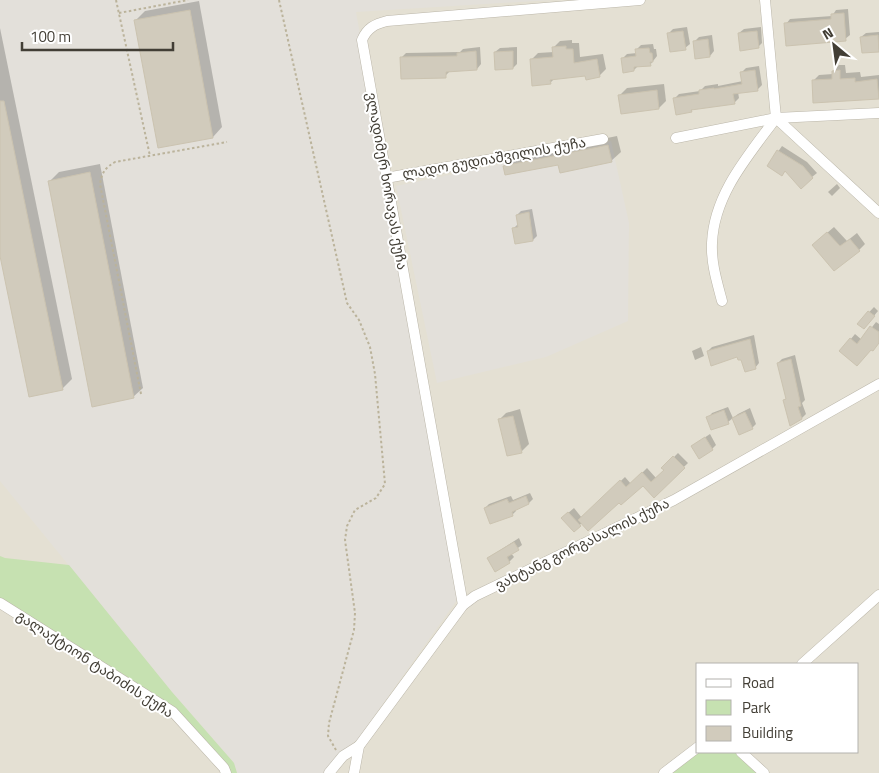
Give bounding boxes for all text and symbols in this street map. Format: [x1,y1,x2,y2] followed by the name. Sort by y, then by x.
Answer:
[22,20,174,52] scale bar
[809,20,859,70] north arrow
[818,22,837,45] text: N
[30,25,71,48] text: 100 m
[362,90,413,271] street label: ვლადიმერ ხორავას ქუჩა
[400,131,587,184] street label: ლადო გუდიაშვილის ქუჩა
[491,492,673,595] street label: ვახტანგ გორგასალის ქუჩა
[12,605,178,722] street label: გალაქტიონ ტაბიძის ქუჩა
[696,663,859,753] legend
[742,671,774,694] text: Road
[742,696,771,719] text: Park
[742,721,793,744] text: Building

